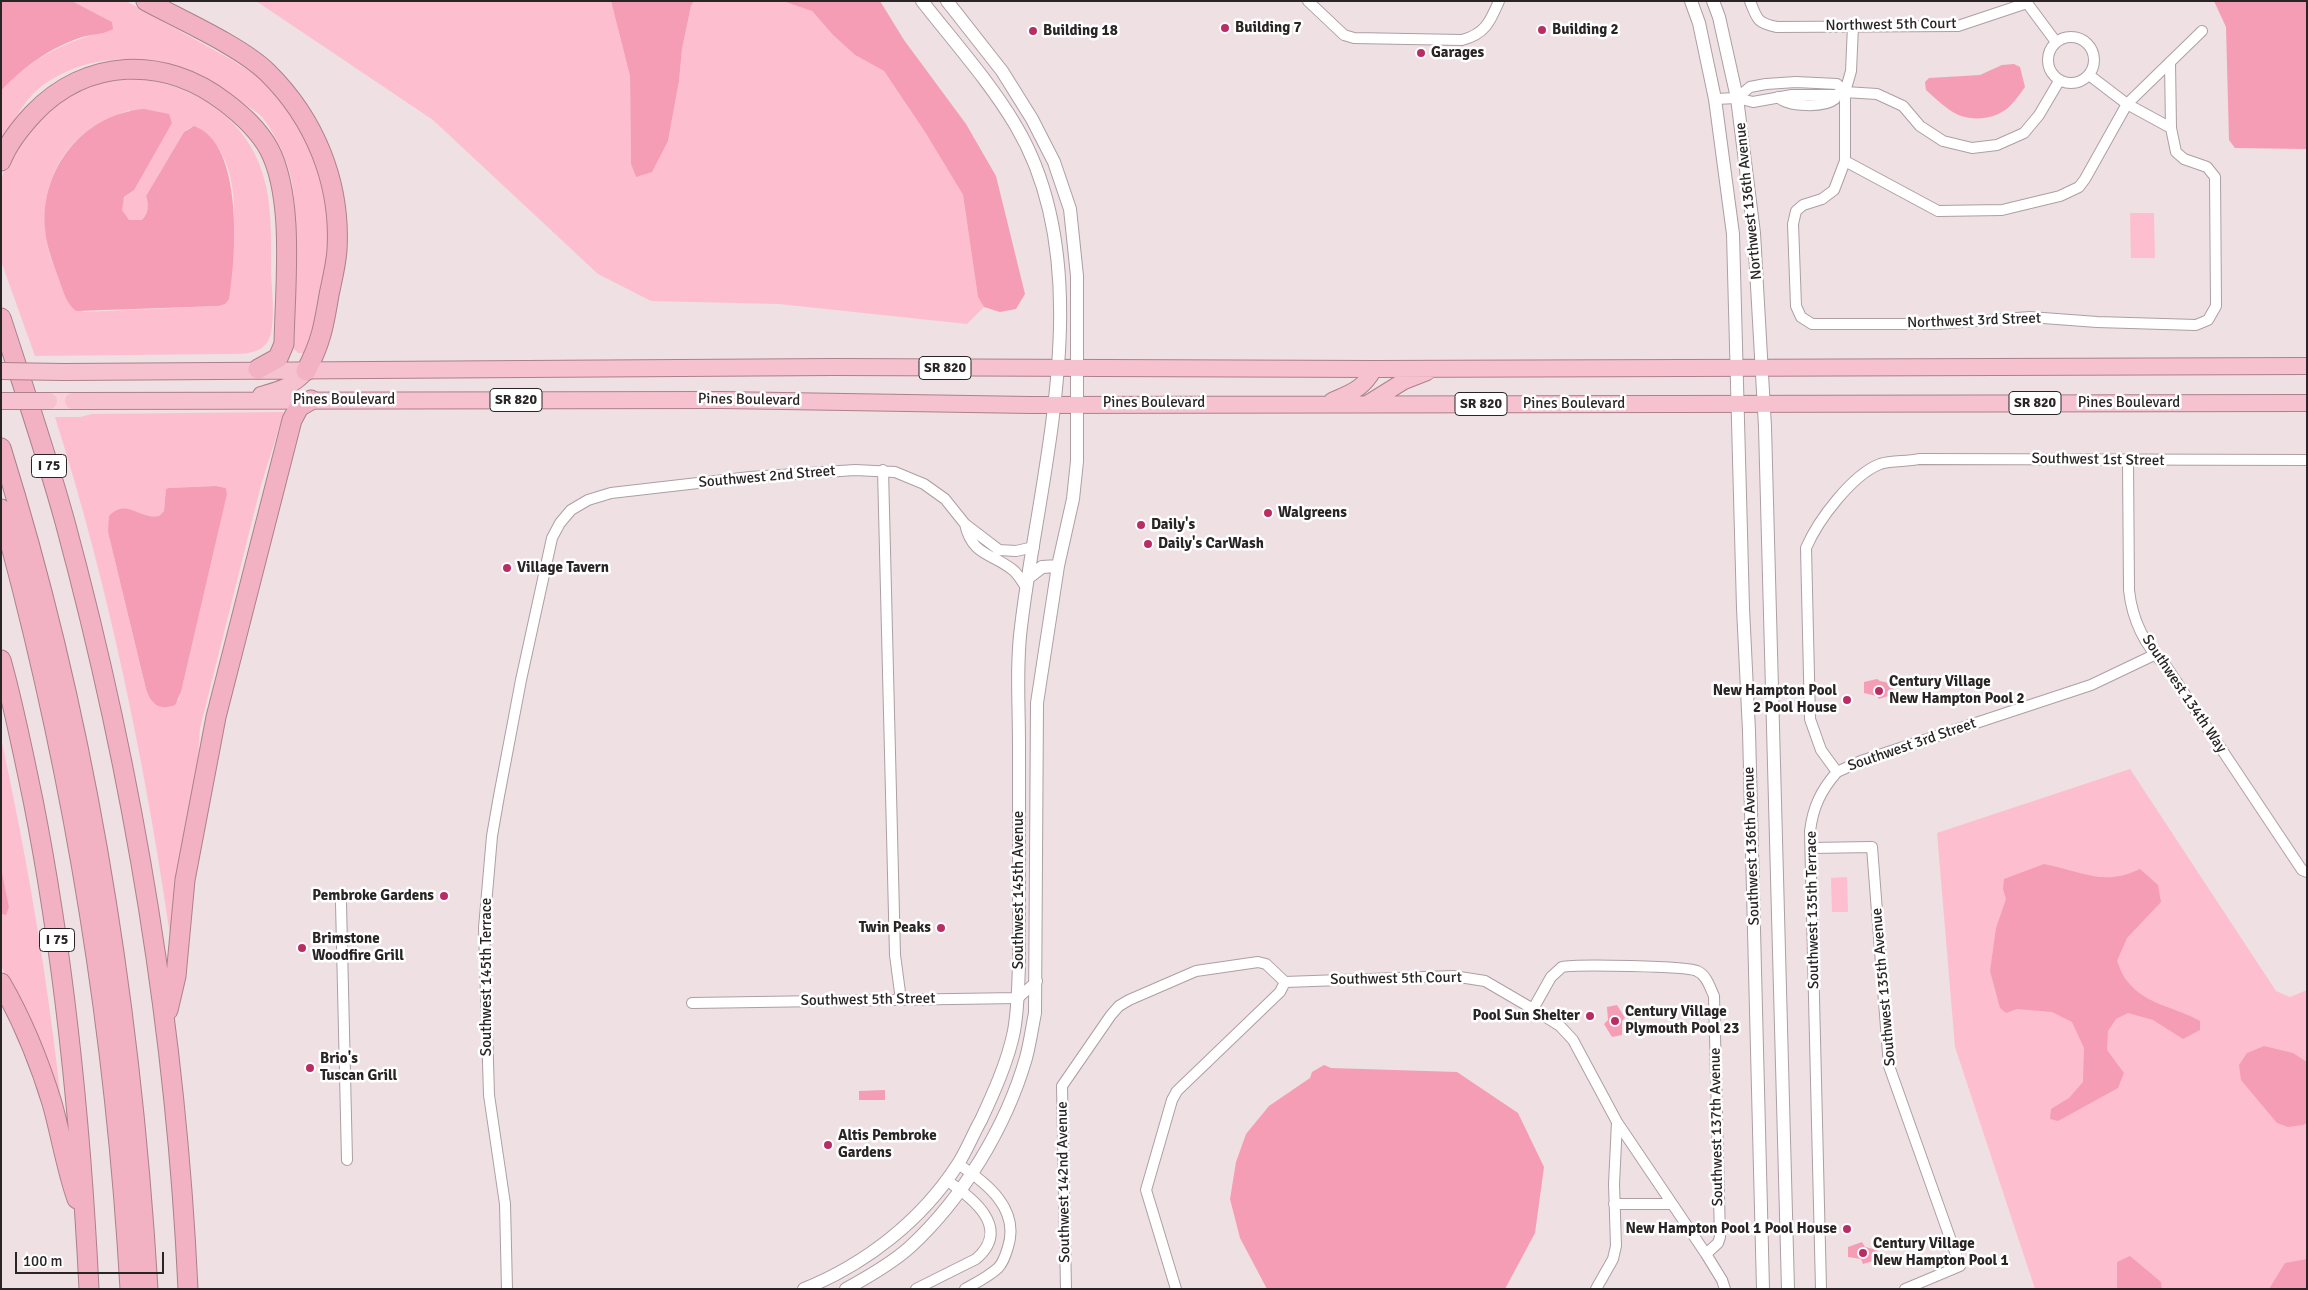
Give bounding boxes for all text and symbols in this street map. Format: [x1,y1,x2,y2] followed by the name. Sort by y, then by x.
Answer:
[1825,15,1957,35] street label: Northwest 5th Court
[1235,19,1302,37] place label: Building 7
[1552,21,1619,39] place label: Building 2
[1043,22,1118,40] place label: Building 18
[1219,22,1231,34] marker: Building 7
[1536,24,1548,36] marker: Building 2
[1027,25,1039,37] marker: Building 18
[1431,44,1484,62] place label: Garages
[1415,47,1427,59] marker: Garages
[1732,121,1766,281] street label: Northwest 136th Avenue
[1907,310,2041,332] street label: Northwest 3rd Street
[919,356,971,379] road number: SR 820
[490,388,542,412] road number: SR 820
[698,390,800,410] street label: Pines Boulevard
[293,391,395,409] street label: Pines Boulevard
[1455,392,1507,416] road number: SR 820
[2009,392,2061,414] road number: SR 820
[1103,394,1205,412] street label: Pines Boulevard
[2078,394,2180,412] street label: Pines Boulevard
[1523,395,1625,413] street label: Pines Boulevard
[2031,450,2165,470] street label: Southwest 1st Street
[32,454,66,478] road number: I 75
[698,462,836,492] street label: Southwest 2nd Street
[1278,504,1347,522] place label: Walgreens
[1262,507,1274,519] marker: Walgreens
[1151,516,1195,534] place label: Daily's
[1135,519,1147,531] marker: Daily's
[1158,535,1264,553] place label: Daily's CarWash
[1142,538,1154,550] marker: Daily's CarWash
[517,559,609,577] place label: Village Tavern
[501,562,513,574] marker: Village Tavern
[2138,632,2230,756] street label: Southwest 134th Way
[1889,673,2025,708] place label: Century Village New Hampton Pool 2
[1713,682,1837,717] place label: New Hampton Pool 2 Pool House
[1873,685,1885,697] marker: Century Village New Hampton Pool 2
[1841,694,1853,706] marker: New Hampton Pool 2 Pool House
[1845,715,1979,775] street label: Southwest 3rd Street
[1740,766,1764,926] street label: Southwest 136th Avenue
[1010,811,1028,969] street label: Southwest 145th Avenue
[1803,831,1823,989] street label: Southwest 135th Terrace
[312,887,434,905] place label: Pembroke Gardens
[438,890,450,902] marker: Pembroke Gardens
[478,898,496,1056] street label: Southwest 145th Terrace
[1868,907,1900,1067] street label: Southwest 135th Avenue
[859,919,931,937] place label: Twin Peaks
[935,922,947,934] marker: Twin Peaks
[40,928,74,952] road number: I 75
[312,930,404,965] place label: Brimstone Woodfire Grill
[296,942,308,954] marker: Brimstone Woodfire Grill
[1330,969,1462,989] street label: Southwest 5th Court
[801,990,935,1010] street label: Southwest 5th Street
[1625,1003,1739,1038] place label: Century Village Plymouth Pool 23
[1472,1007,1580,1025] place label: Pool Sun Shelter
[1584,1010,1596,1022] marker: Pool Sun Shelter
[1609,1015,1621,1027] marker: Century Village Plymouth Pool 23
[1707,1047,1727,1207] street label: Southwest 137th Avenue
[320,1050,397,1085] place label: Brio's Tuscan Grill
[304,1062,316,1074] marker: Brio's Tuscan Grill
[1054,1101,1074,1263] street label: Southwest 142nd Avenue
[838,1127,937,1162] place label: Altis Pembroke Gardens
[822,1139,834,1151] marker: Altis Pembroke Gardens
[1625,1220,1837,1238] place label: New Hampton Pool 1 Pool House
[1841,1223,1853,1235] marker: New Hampton Pool 1 Pool House
[1873,1235,2009,1270] place label: Century Village New Hampton Pool 1
[18,1242,166,1274] scale bar
[1857,1247,1869,1259] marker: Century Village New Hampton Pool 1
[23,1252,63,1270] text: 100 m

